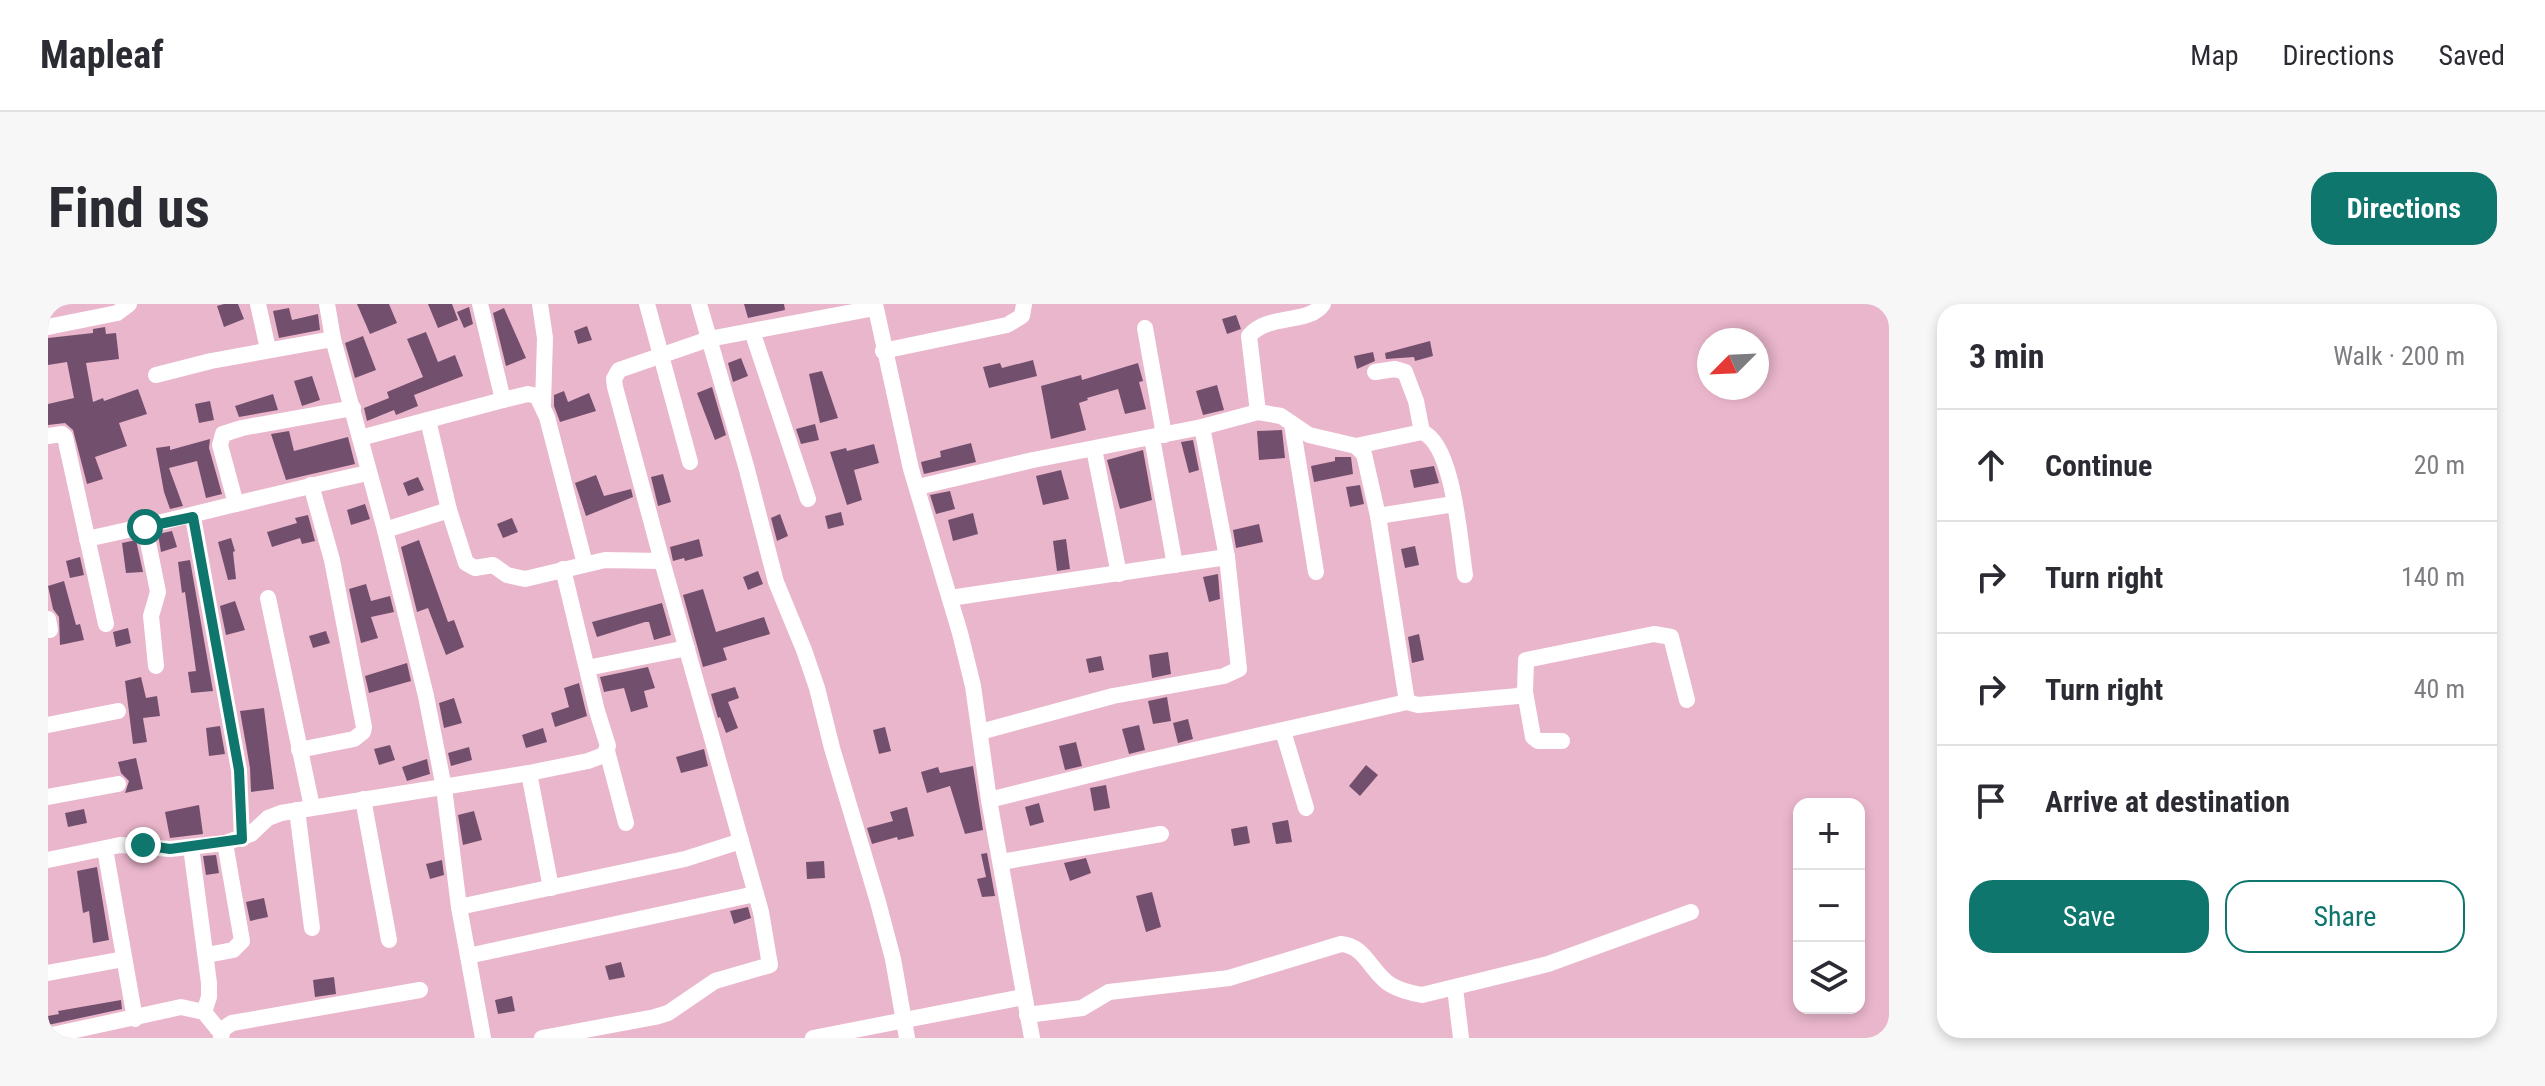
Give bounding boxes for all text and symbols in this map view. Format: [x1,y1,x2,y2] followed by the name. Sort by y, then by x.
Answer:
[40,33,164,77] text: Mapleaf
[2190,39,2239,72] text: Map
[2283,39,2394,72] text: Directions
[2438,39,2505,72] text: Saved
[2311,172,2497,245] button: Directions
[48,175,210,241] text: Find us
[1697,328,1769,400] north arrow
[1969,336,2045,376] text: 3 min
[2333,341,2465,371] text: Walk · 200 m
[1969,443,2013,487] icon: ahead
[2045,448,2152,483] text: Continue
[2414,450,2465,480] text: 20 m
[127,509,163,545] route start
[1969,555,2013,599] icon: right
[2045,560,2163,595] text: Turn right
[2401,562,2465,592] text: 140 m
[1969,667,2013,711] icon: right
[2045,672,2163,707] text: Turn right
[2414,674,2465,704] text: 40 m
[1969,779,2013,823] icon: arrive
[2045,784,2290,819] text: Arrive at destination
[1793,798,1865,1014] map controls
[1793,798,1865,870] button: +
[125,827,161,863] route end
[1793,870,1865,942] button: −
[1969,880,2209,953] button: Save
[2225,880,2465,953] button: Share
[1793,942,1865,1014] button: layers

